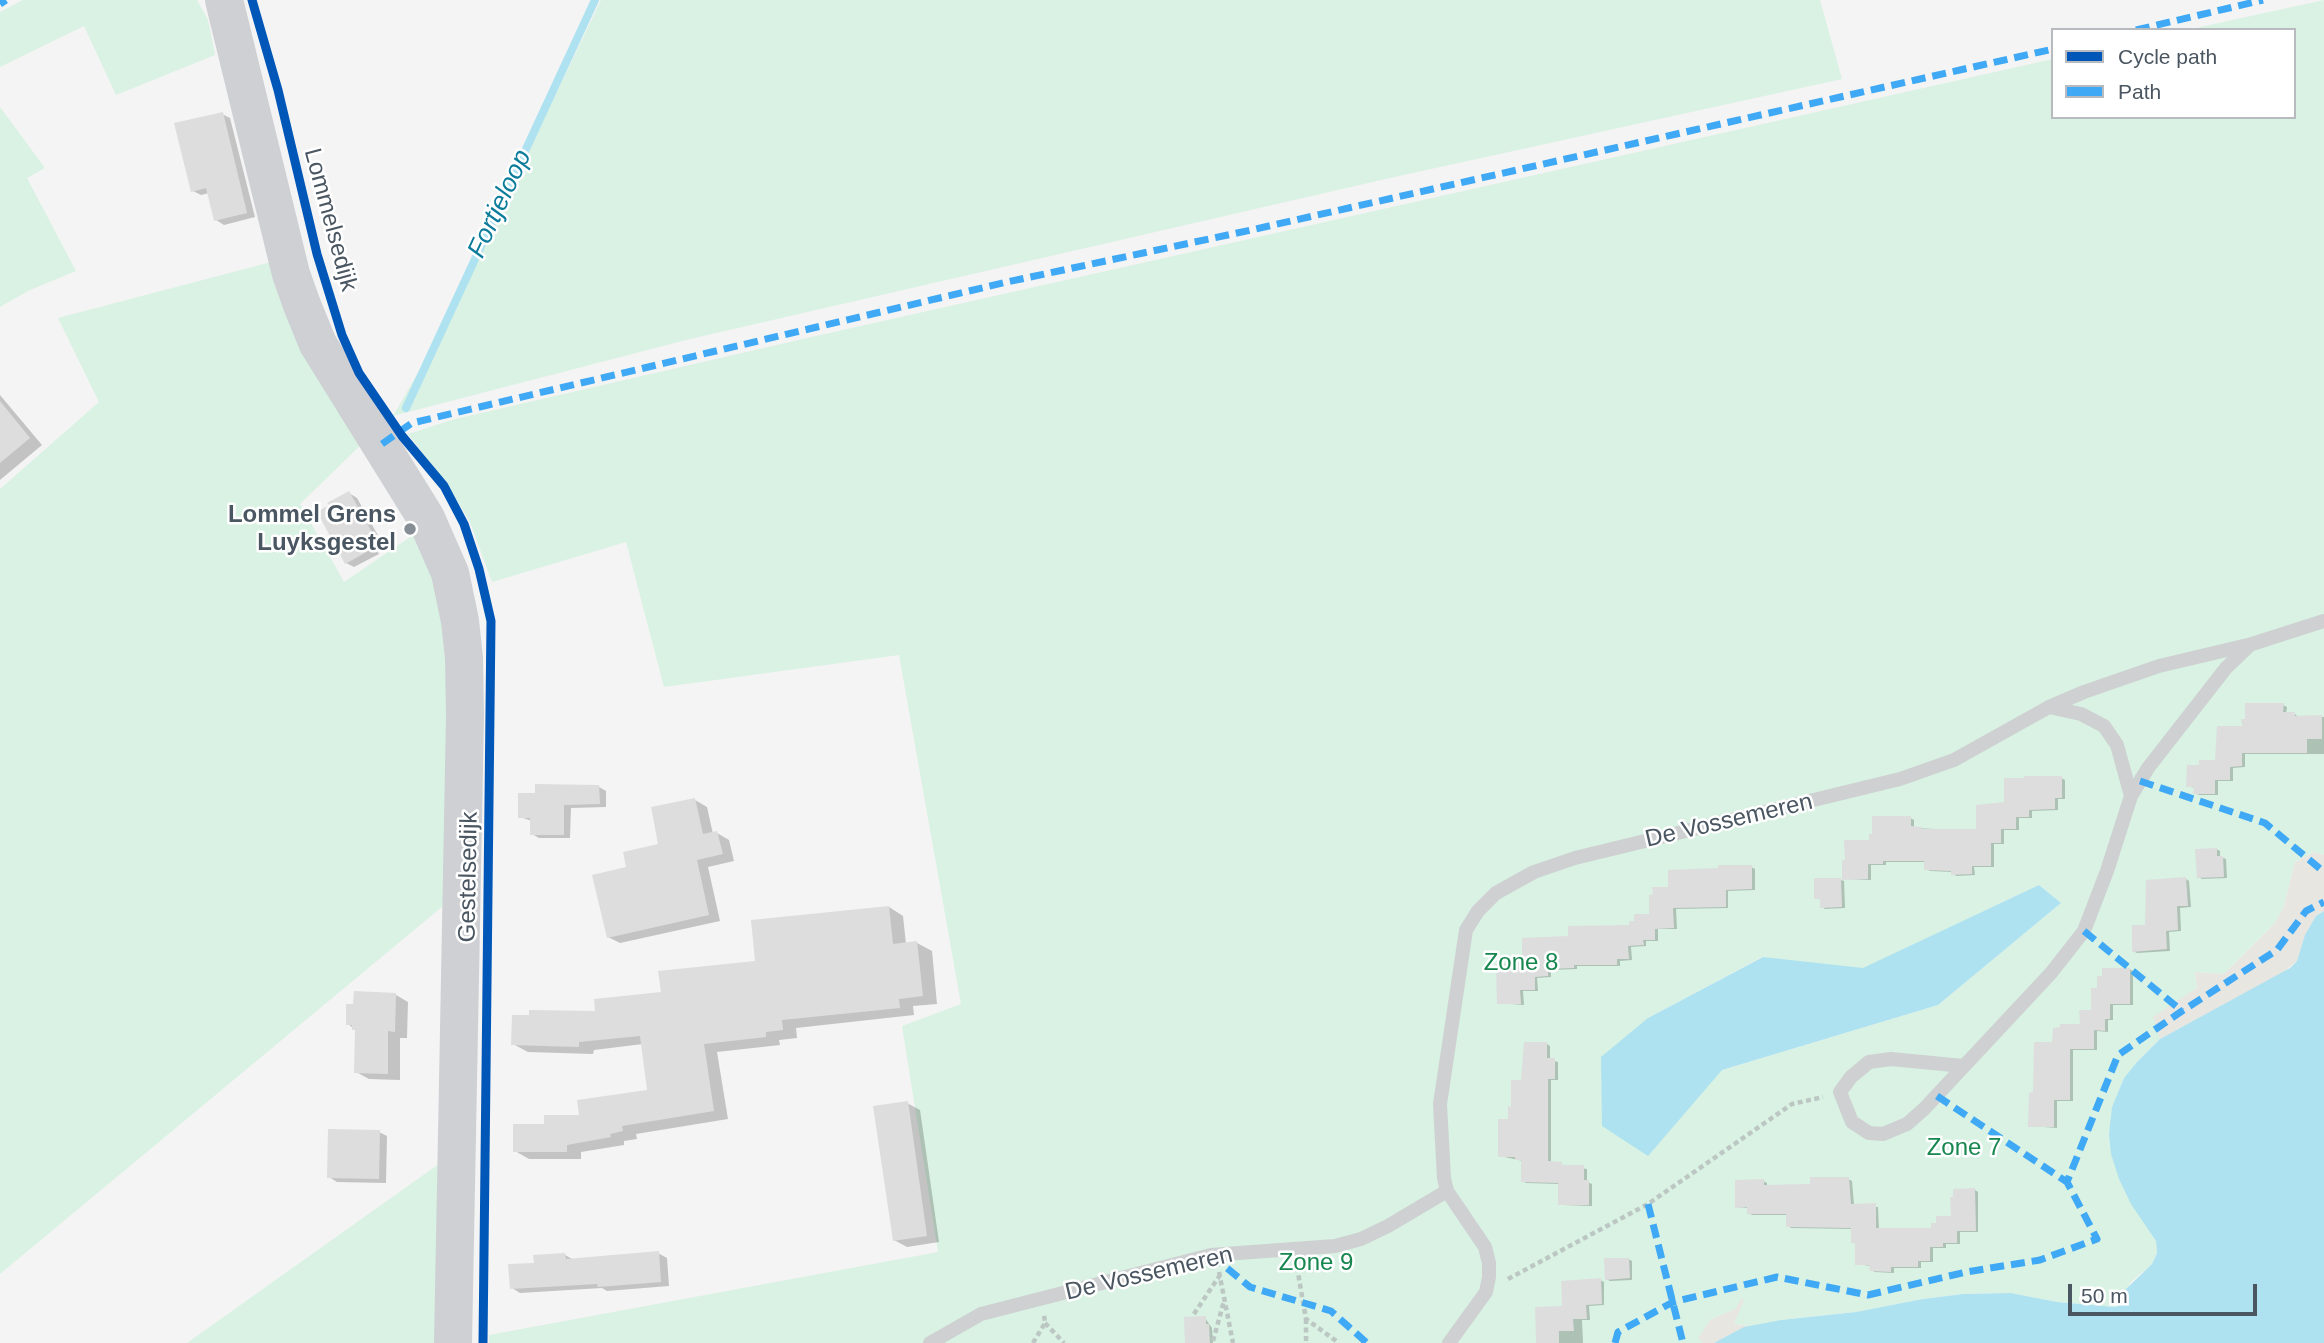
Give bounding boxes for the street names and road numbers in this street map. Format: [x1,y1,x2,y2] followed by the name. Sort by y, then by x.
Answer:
[297,145,363,295] street label: Lommelsedijk
[1643,788,1815,854] street label: De Vossemeren
[453,811,485,943] street label: Gestelsedijk
[1063,1241,1235,1307] street label: De Vossemeren

